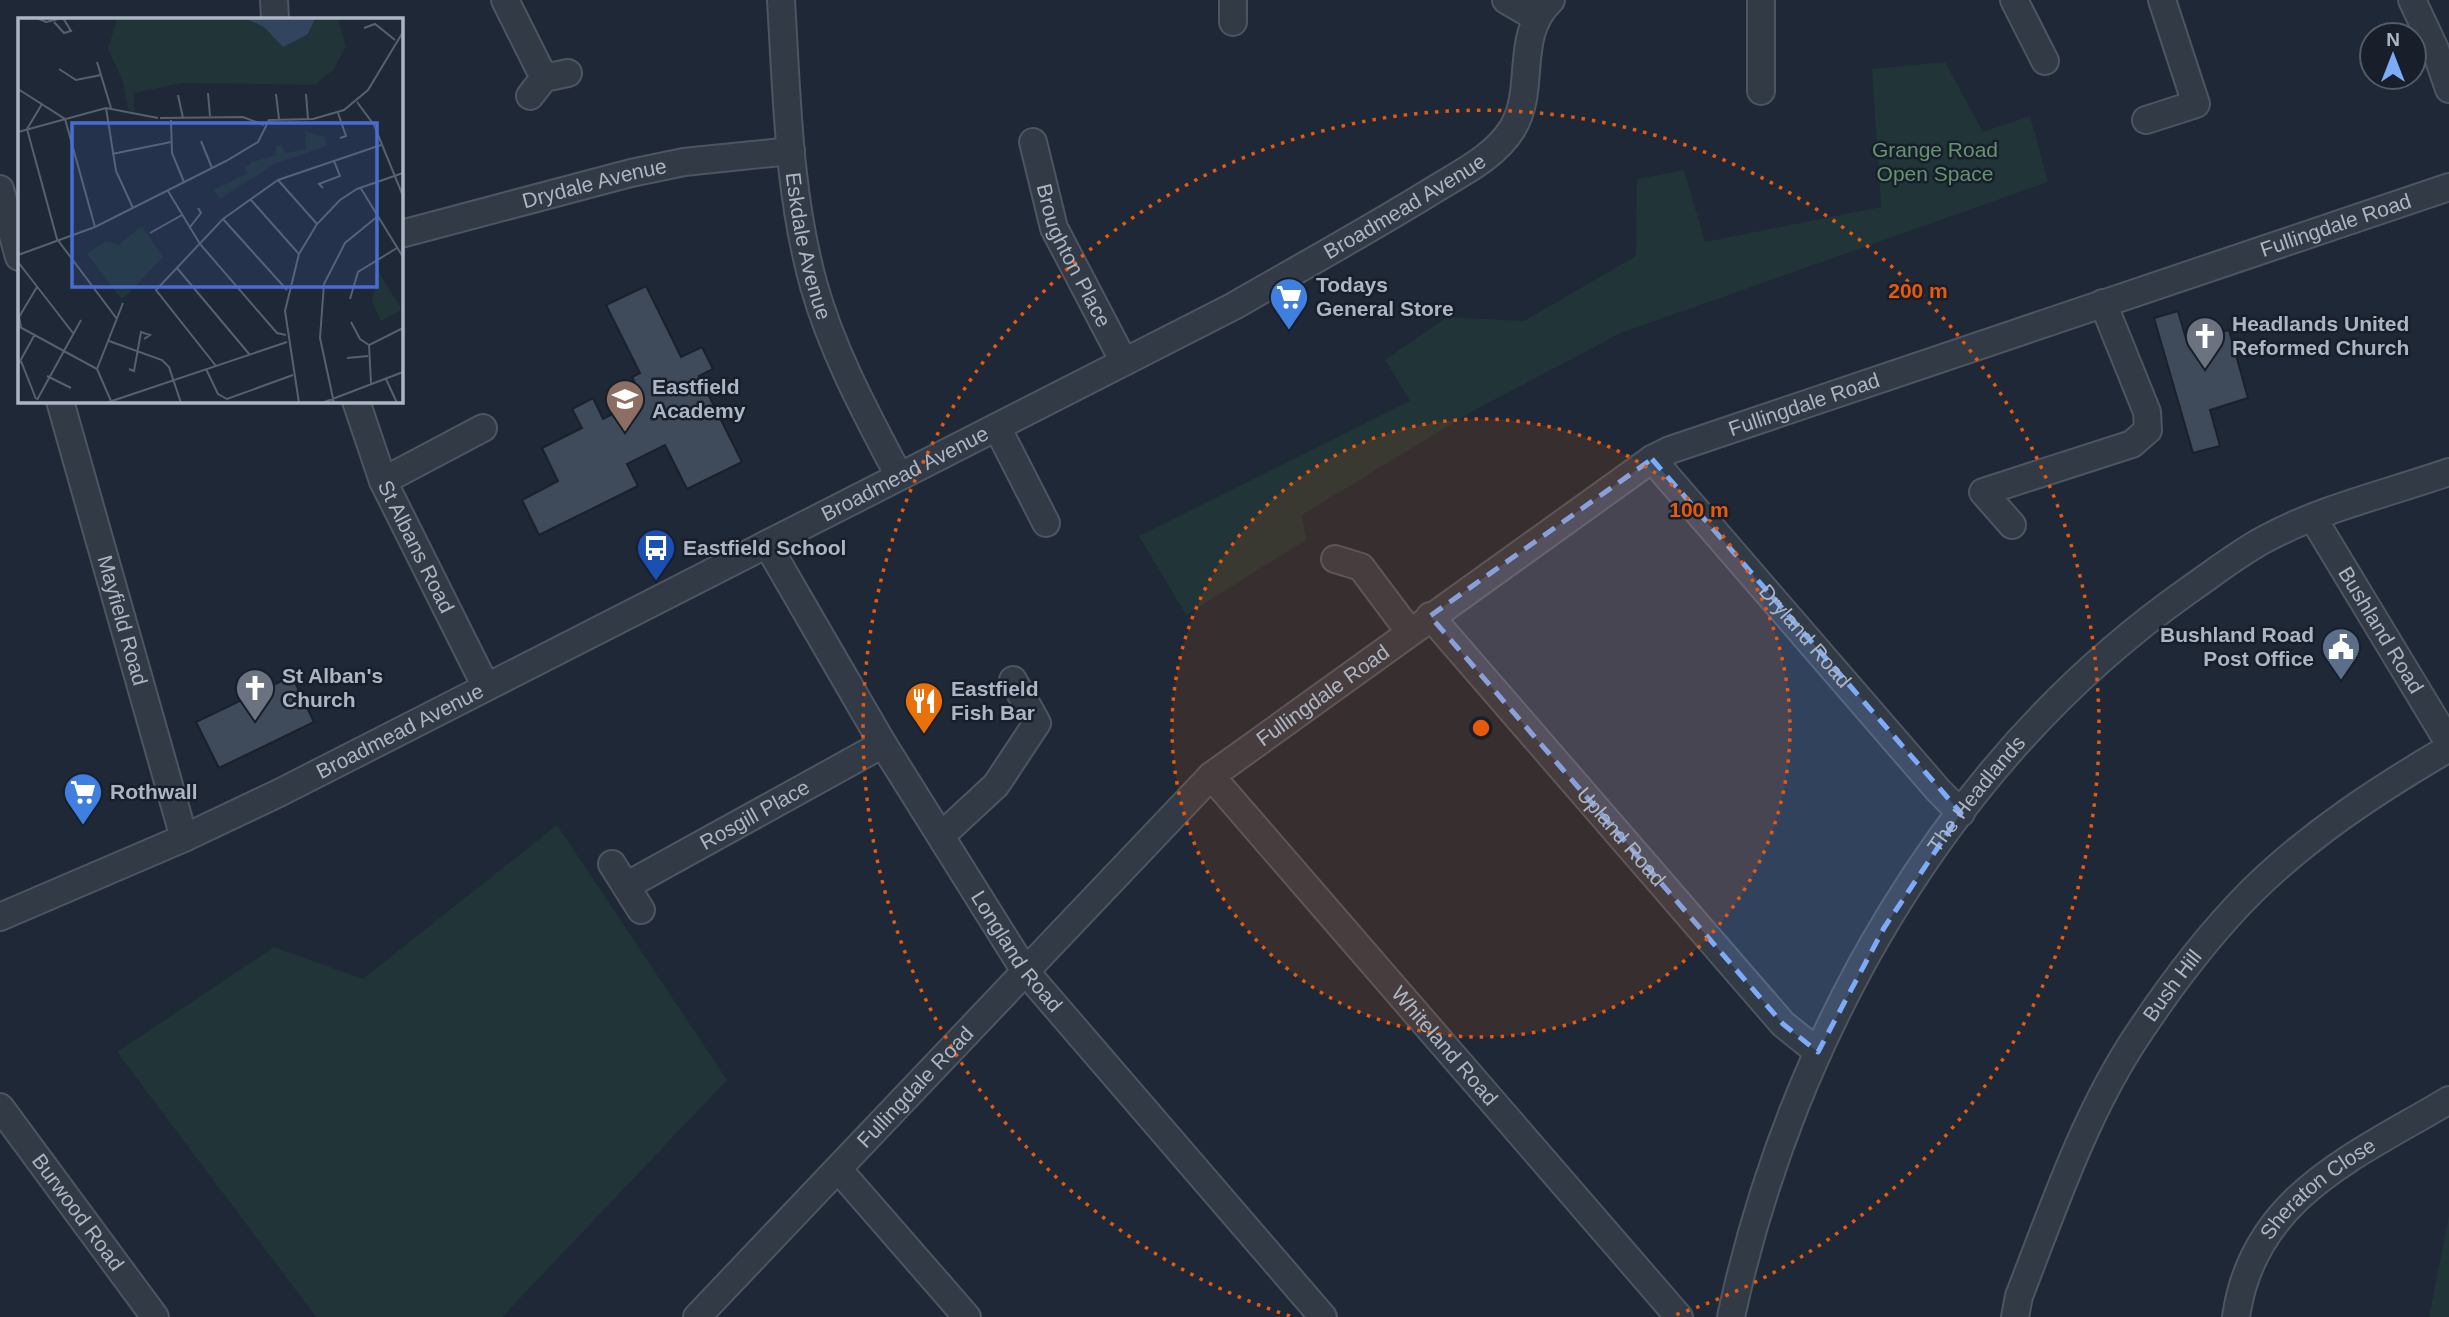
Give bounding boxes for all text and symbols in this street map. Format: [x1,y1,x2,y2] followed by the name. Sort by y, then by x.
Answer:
[18,18,402,402] inset map
[2358,21,2428,91] north arrow
[2386,29,2400,50] text: N
[1872,138,1998,185] park label: Grange Road Open Space
[1320,149,1490,263] street label: Broadmead Avenue
[520,154,669,212] street label: Drydale Avenue
[782,171,836,323] street label: Eskdale Avenue
[1033,181,1116,331] street label: Broughton Place
[2257,189,2414,261] street label: Fullingdale Road
[1316,273,1454,320] place label: Todays General Store
[1268,276,1310,331] supermarket icon: Todays General Store
[1888,279,1948,302] text: 200 m
[2232,312,2409,359] place label: Headlands United Reformed Church
[2184,315,2226,370] church icon: Headlands United Reformed Church
[1726,368,1882,440] street label: Fullingdale Road
[652,375,746,422] place label: Eastfield Academy
[604,378,646,433] school or university icon: Eastfield Academy
[817,421,992,525] street label: Broadmead Avenue
[374,477,459,617] street label: St Albans Road
[1669,498,1729,521] text: 100 m
[635,527,677,582] bus stop icon: Eastfield School
[683,536,846,559] place label: Eastfield School
[93,552,152,688] street label: Mayfield Road
[2334,562,2428,697] street label: Bushland Road
[1755,580,1856,692] street label: Dryland Road
[2160,623,2314,670] place label: Bushland Road Post Office
[2320,626,2362,681] public building icon: Bushland Road Post Office
[1252,640,1393,751] street label: Fullingdale Road
[282,664,383,711] place label: St Alban's Church
[234,667,276,722] church icon: St Alban's Church
[951,677,1039,724] place label: Eastfield Fish Bar
[312,679,487,783] street label: Broadmead Avenue
[903,680,945,735] restaurant icon: Eastfield Fish Bar
[1469,716,1493,740] centre of rings
[1923,731,2029,857] street label: The Headlands
[62,771,104,826] supermarket icon: Rothwall
[696,775,813,854] street label: Rosgill Place
[110,780,198,803] place label: Rothwall
[1573,783,1670,890] street label: Upland Road
[967,886,1067,1016] street label: Longland Road
[2138,945,2206,1026] street label: Bush Hill
[1387,982,1503,1110] street label: Whiteland Road
[852,1022,978,1152] street label: Fullingdale Road
[2255,1133,2379,1243] street label: Sheraton Close
[28,1149,129,1275] street label: Burwood Road

